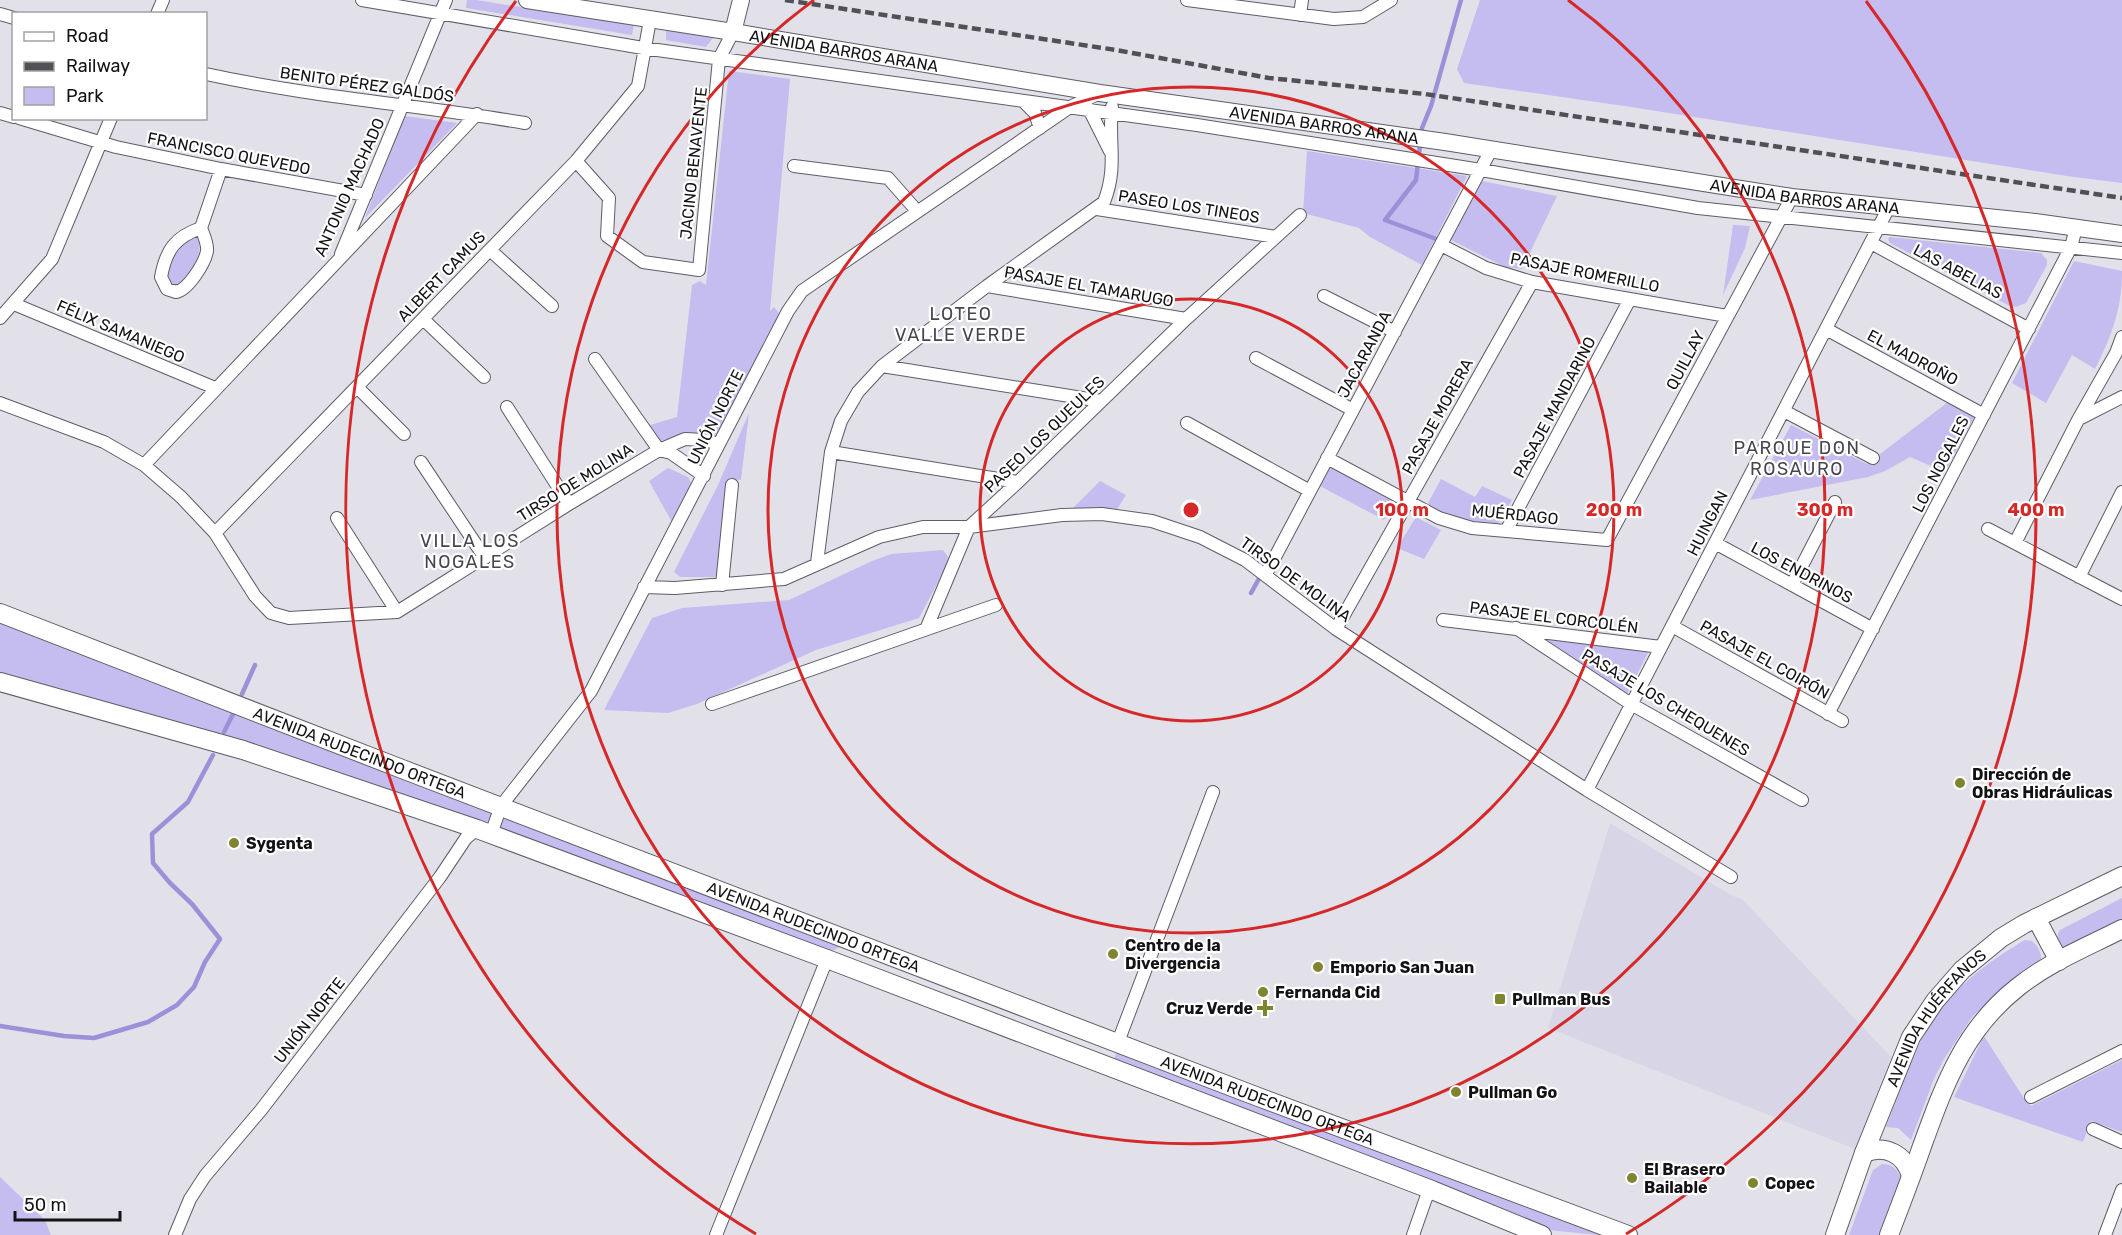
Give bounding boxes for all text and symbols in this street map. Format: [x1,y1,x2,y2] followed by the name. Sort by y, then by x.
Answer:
[12,12,207,120] legend
[66,25,109,47] text: Road
[748,26,940,76] street label: AVENIDA BARROS ARANA
[66,55,130,77] text: Railway
[279,62,455,106] street label: BENITO PÉREZ GALDÓS
[66,85,104,107] text: Park
[676,86,711,240] street label: JACINO BENAVENTE
[1228,103,1420,148] street label: AVENIDA BARROS ARANA
[310,115,389,259] street label: ANTONIO MACHADO
[146,128,312,179] street label: FRANCISCO QUEVEDO
[1709,175,1901,218] street label: AVENIDA BARROS ARANA
[1117,186,1261,227] street label: PASEO LOS TINEOS
[393,227,489,326] street label: ALBERT CAMUS
[1910,240,2006,303] street label: LAS ABELIAS
[1509,249,1661,296] street label: PASAJE ROMERILLO
[1003,262,1175,311] street label: PASAJE EL TAMARUGO
[54,296,188,367] street label: FÉLIX SAMANIEGO
[895,303,1027,346] district label: LOTEO VALLE VERDE
[1334,307,1395,401] street label: JACARANDA
[1864,326,1961,389] street label: EL MADROÑO
[1662,327,1709,393] street label: QUILLAY
[1509,333,1600,481] street label: PASAJE MANDARINO
[1398,355,1477,477] street label: PASAJE MORERA
[683,366,747,468] street label: UNIÓN NORTE
[980,372,1108,497] street label: PASEO LOS QUEULES
[1908,413,1973,516] street label: LOS NOGALES
[1734,437,1860,480] district label: PARQUE DON ROSAURO
[514,439,637,526] street label: TIRSO DE MOLINA
[1683,487,1732,559] street label: HUINGAN
[1375,499,1429,521] text: 100 m
[1586,499,1642,521] text: 200 m
[1797,499,1853,521] text: 300 m
[2007,499,2065,521] text: 400 m
[1181,500,1201,520] centre of rings
[1471,500,1559,529] street label: MUÉRDAGO
[420,530,520,573] district label: VILLA LOS NOGALES
[1237,533,1355,626] street label: TIRSO DE MOLINA
[1748,538,1856,607] street label: LOS ENDRINOS
[1469,598,1639,637] street label: PASAJE EL CORCOLÉN
[1697,615,1833,703] street label: PASAJE EL COIRÓN
[1579,645,1753,760] street label: PASAJE LOS CHEQUENES
[251,703,469,803] street label: AVENIDA RUDECINDO ORTEGA
[1972,765,2113,802] place label: Dirección de Obras Hidráulicas
[1953,776,1967,790] marker: Dirección de Obras Hidráulicas
[246,834,313,853] place label: Sygenta
[227,836,241,850] marker: Sygenta
[704,878,923,977] street label: AVENIDA RUDECINDO ORTEGA
[1125,936,1221,973] place label: Centro de la Divergencia
[1883,945,1990,1089] street label: AVENIDA HUÉRFANOS
[1106,947,1120,961] marker: Centro de la Divergencia
[1330,958,1474,977] place label: Emporio San Juan
[1311,960,1325,974] marker: Emporio San Juan
[269,973,349,1067] street label: UNIÓN NORTE
[1275,983,1380,1002] place label: Fernanda Cid
[1256,985,1270,999] marker: Fernanda Cid
[1512,990,1611,1009] place label: Pullman Bus
[1493,992,1507,1006] marker: Pullman Bus
[1166,999,1253,1018] place label: Cruz Verde
[1258,1001,1272,1015] marker: Cruz Verde
[1158,1052,1377,1149] street label: AVENIDA RUDECINDO ORTEGA
[1468,1083,1558,1102] place label: Pullman Go
[1449,1085,1463,1099] marker: Pullman Go
[1644,1160,1726,1197] place label: El Brasero Bailable
[1625,1171,1639,1185] marker: El Brasero Bailable
[1765,1174,1815,1193] place label: Copec
[1746,1176,1760,1190] marker: Copec
[15,1184,120,1222] scale bar
[24,1194,67,1216] text: 50 m

